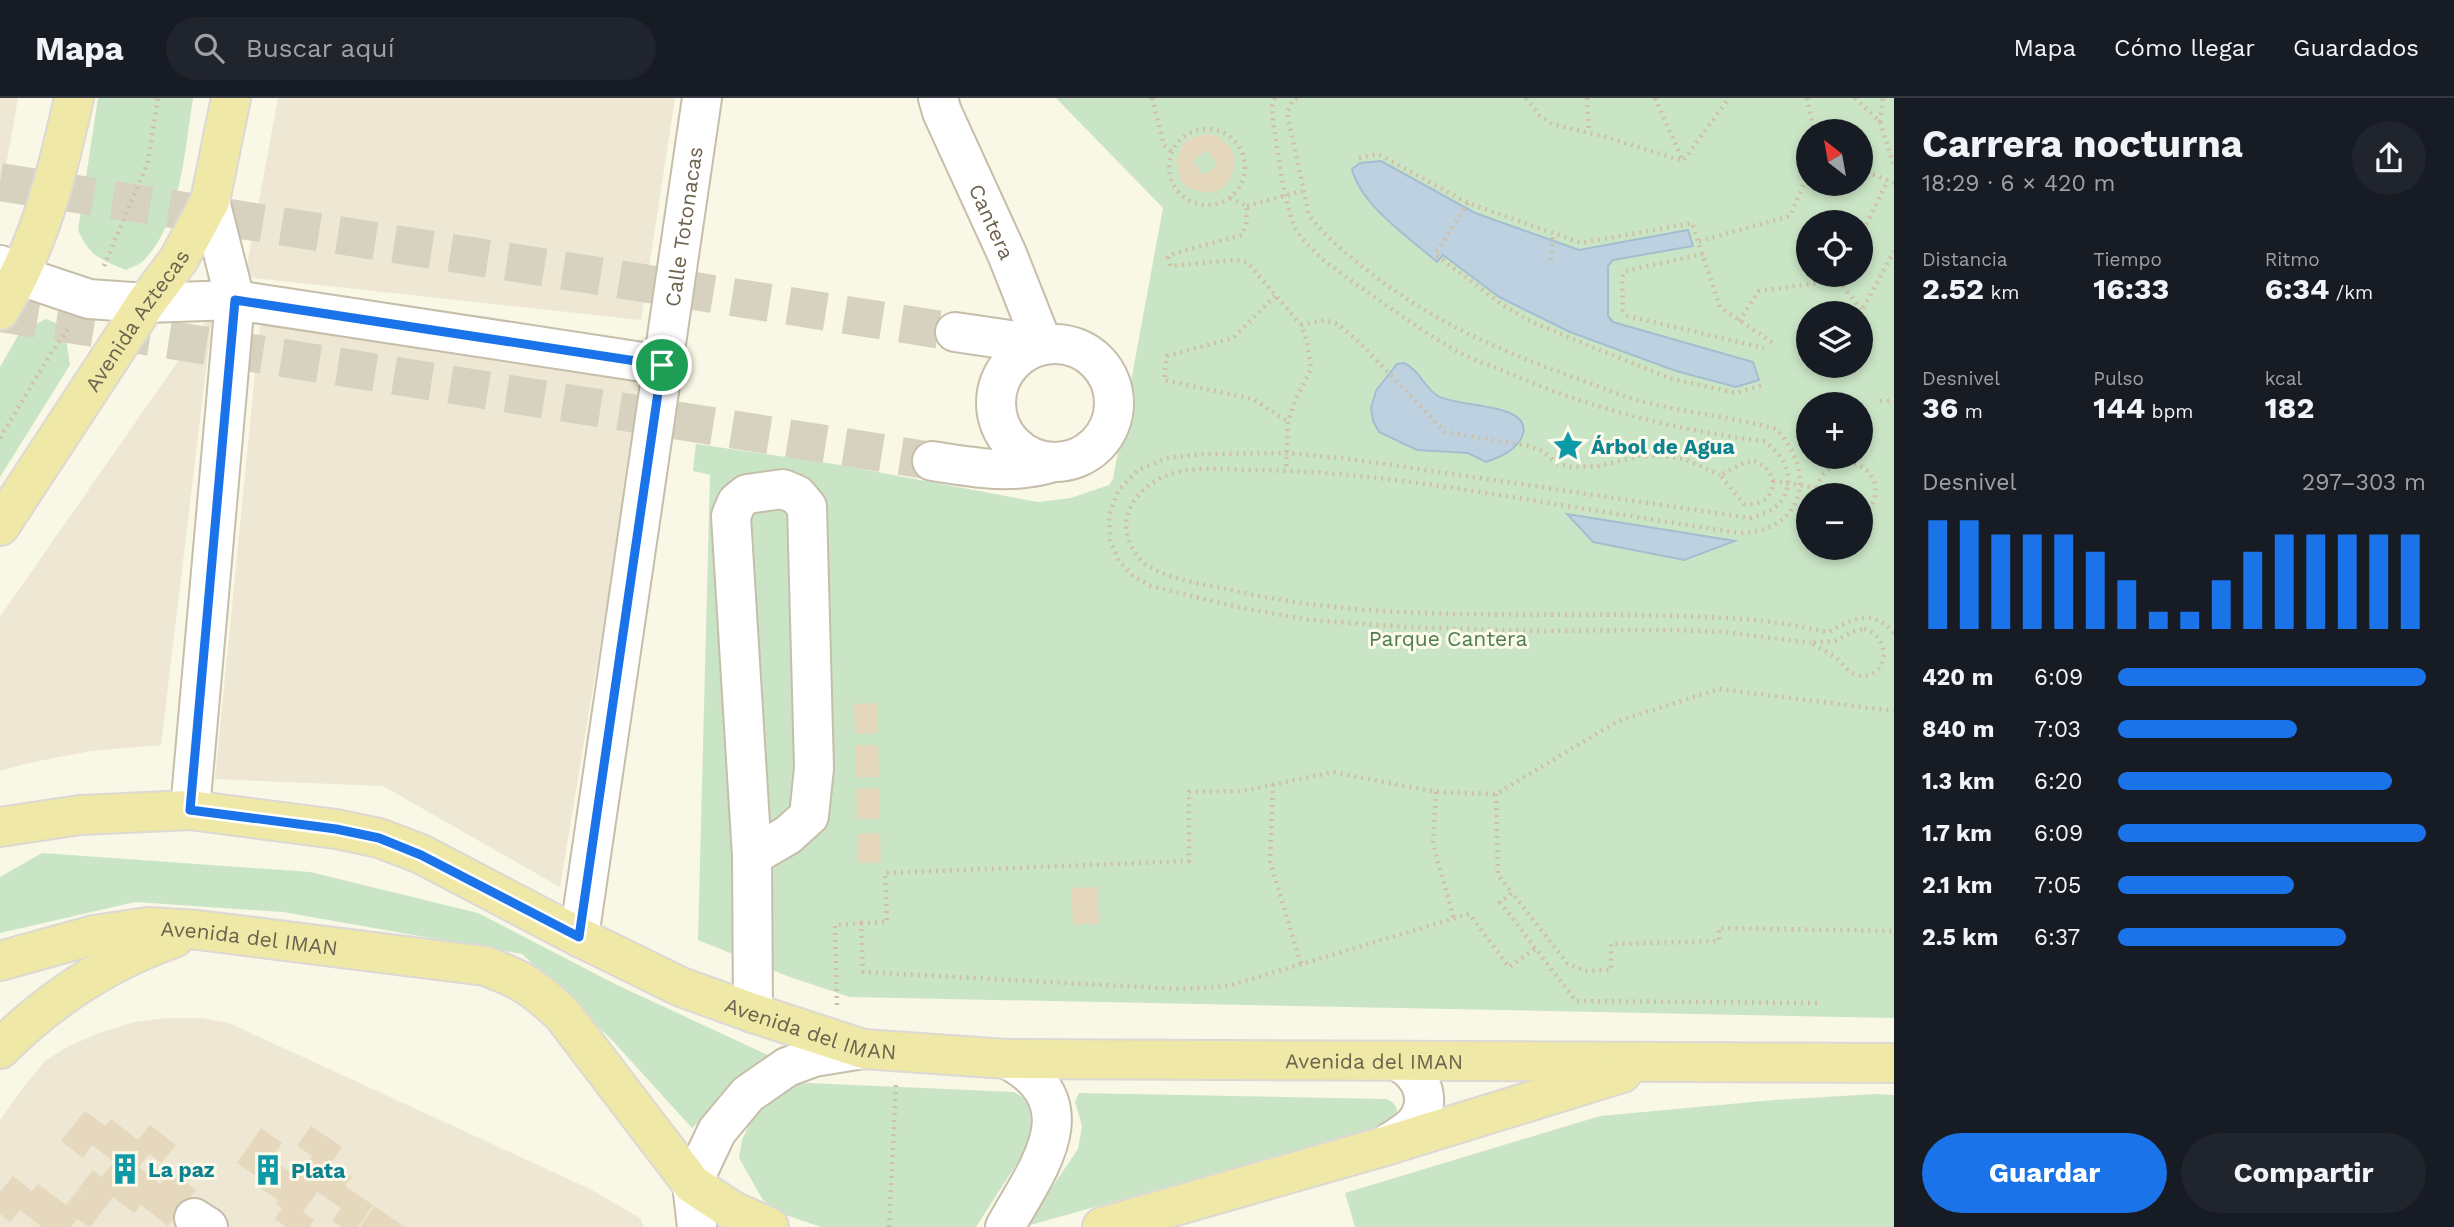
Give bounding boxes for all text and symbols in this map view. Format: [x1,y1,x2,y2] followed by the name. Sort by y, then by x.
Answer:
[166,17,656,80] search box
[35,29,124,68] text: Mapa
[190,29,228,67] icon: search
[246,33,395,63] text: Buscar aquí
[2014,34,2076,62] text: Mapa
[2114,34,2255,62] text: Cómo llegar
[2293,34,2419,62] text: Guardados
[1796,119,1872,196] north arrow
[1796,119,1873,560] map controls
[2352,121,2426,195] button: share
[1922,122,2243,166] text: Carrera nocturna
[659,145,707,308] street label: Calle Totonacas
[1922,170,2116,197] text: 18:29 · 6 × 420 m
[964,180,1020,263] street label: Cantera
[1796,210,1873,287] button: locate
[79,245,194,396] street label: Avenida Aztecas
[1922,248,2008,271] text: Distancia
[2093,248,2162,271] text: Tiempo
[2265,248,2320,271] text: Ritmo
[1922,271,1984,306] text: 2.52
[2093,271,2169,306] text: 16:33
[2265,271,2329,306] text: 6:34
[1984,281,2019,304] text: km
[2329,281,2373,304] text: /km
[1796,301,1873,378] button: layers
[632,335,692,395] pin
[643,346,681,384] icon: arrive
[1922,367,2000,390] text: Desnivel
[2093,367,2144,390] text: Pulso
[2265,367,2302,390] text: kcal
[1922,390,1958,425] text: 36
[2093,390,2145,425] text: 144
[2265,390,2314,425] text: 182
[1796,392,1873,469] button: +
[1958,400,1983,423] text: m
[2145,400,2193,423] text: bpm
[1551,429,1585,463] place icon: Árbol de Agua
[1591,434,1735,459] place label: Árbol de Agua
[1922,469,2017,496] text: Desnivel
[2302,469,2426,496] text: 297–303 m
[1796,483,1873,560] button: −
[1369,626,1527,651] park label: Parque Cantera
[1922,664,1993,691] text: 420 m
[2034,664,2083,691] text: 6:09
[1922,716,1994,743] text: 840 m
[2034,716,2081,743] text: 7:03
[1922,768,1995,795] text: 1.3 km
[2034,768,2083,795] text: 6:20
[1922,820,1992,847] text: 1.7 km
[2034,820,2083,847] text: 6:09
[1922,872,1993,899] text: 2.1 km
[2034,872,2081,899] text: 7:05
[160,915,339,960] street label: Avenida del IMAN
[1922,924,1998,951] text: 2.5 km
[2034,924,2080,951] text: 6:37
[722,991,897,1064] street label: Avenida del IMAN
[1285,1048,1463,1074] street label: Avenida del IMAN
[1922,1133,2167,1213] button: Guardar
[2181,1133,2426,1213] button: Compartir
[108,1152,142,1186] building icon: La paz
[251,1153,285,1187] building icon: Plata
[148,1157,215,1182] place label: La paz
[291,1158,346,1183] place label: Plata

